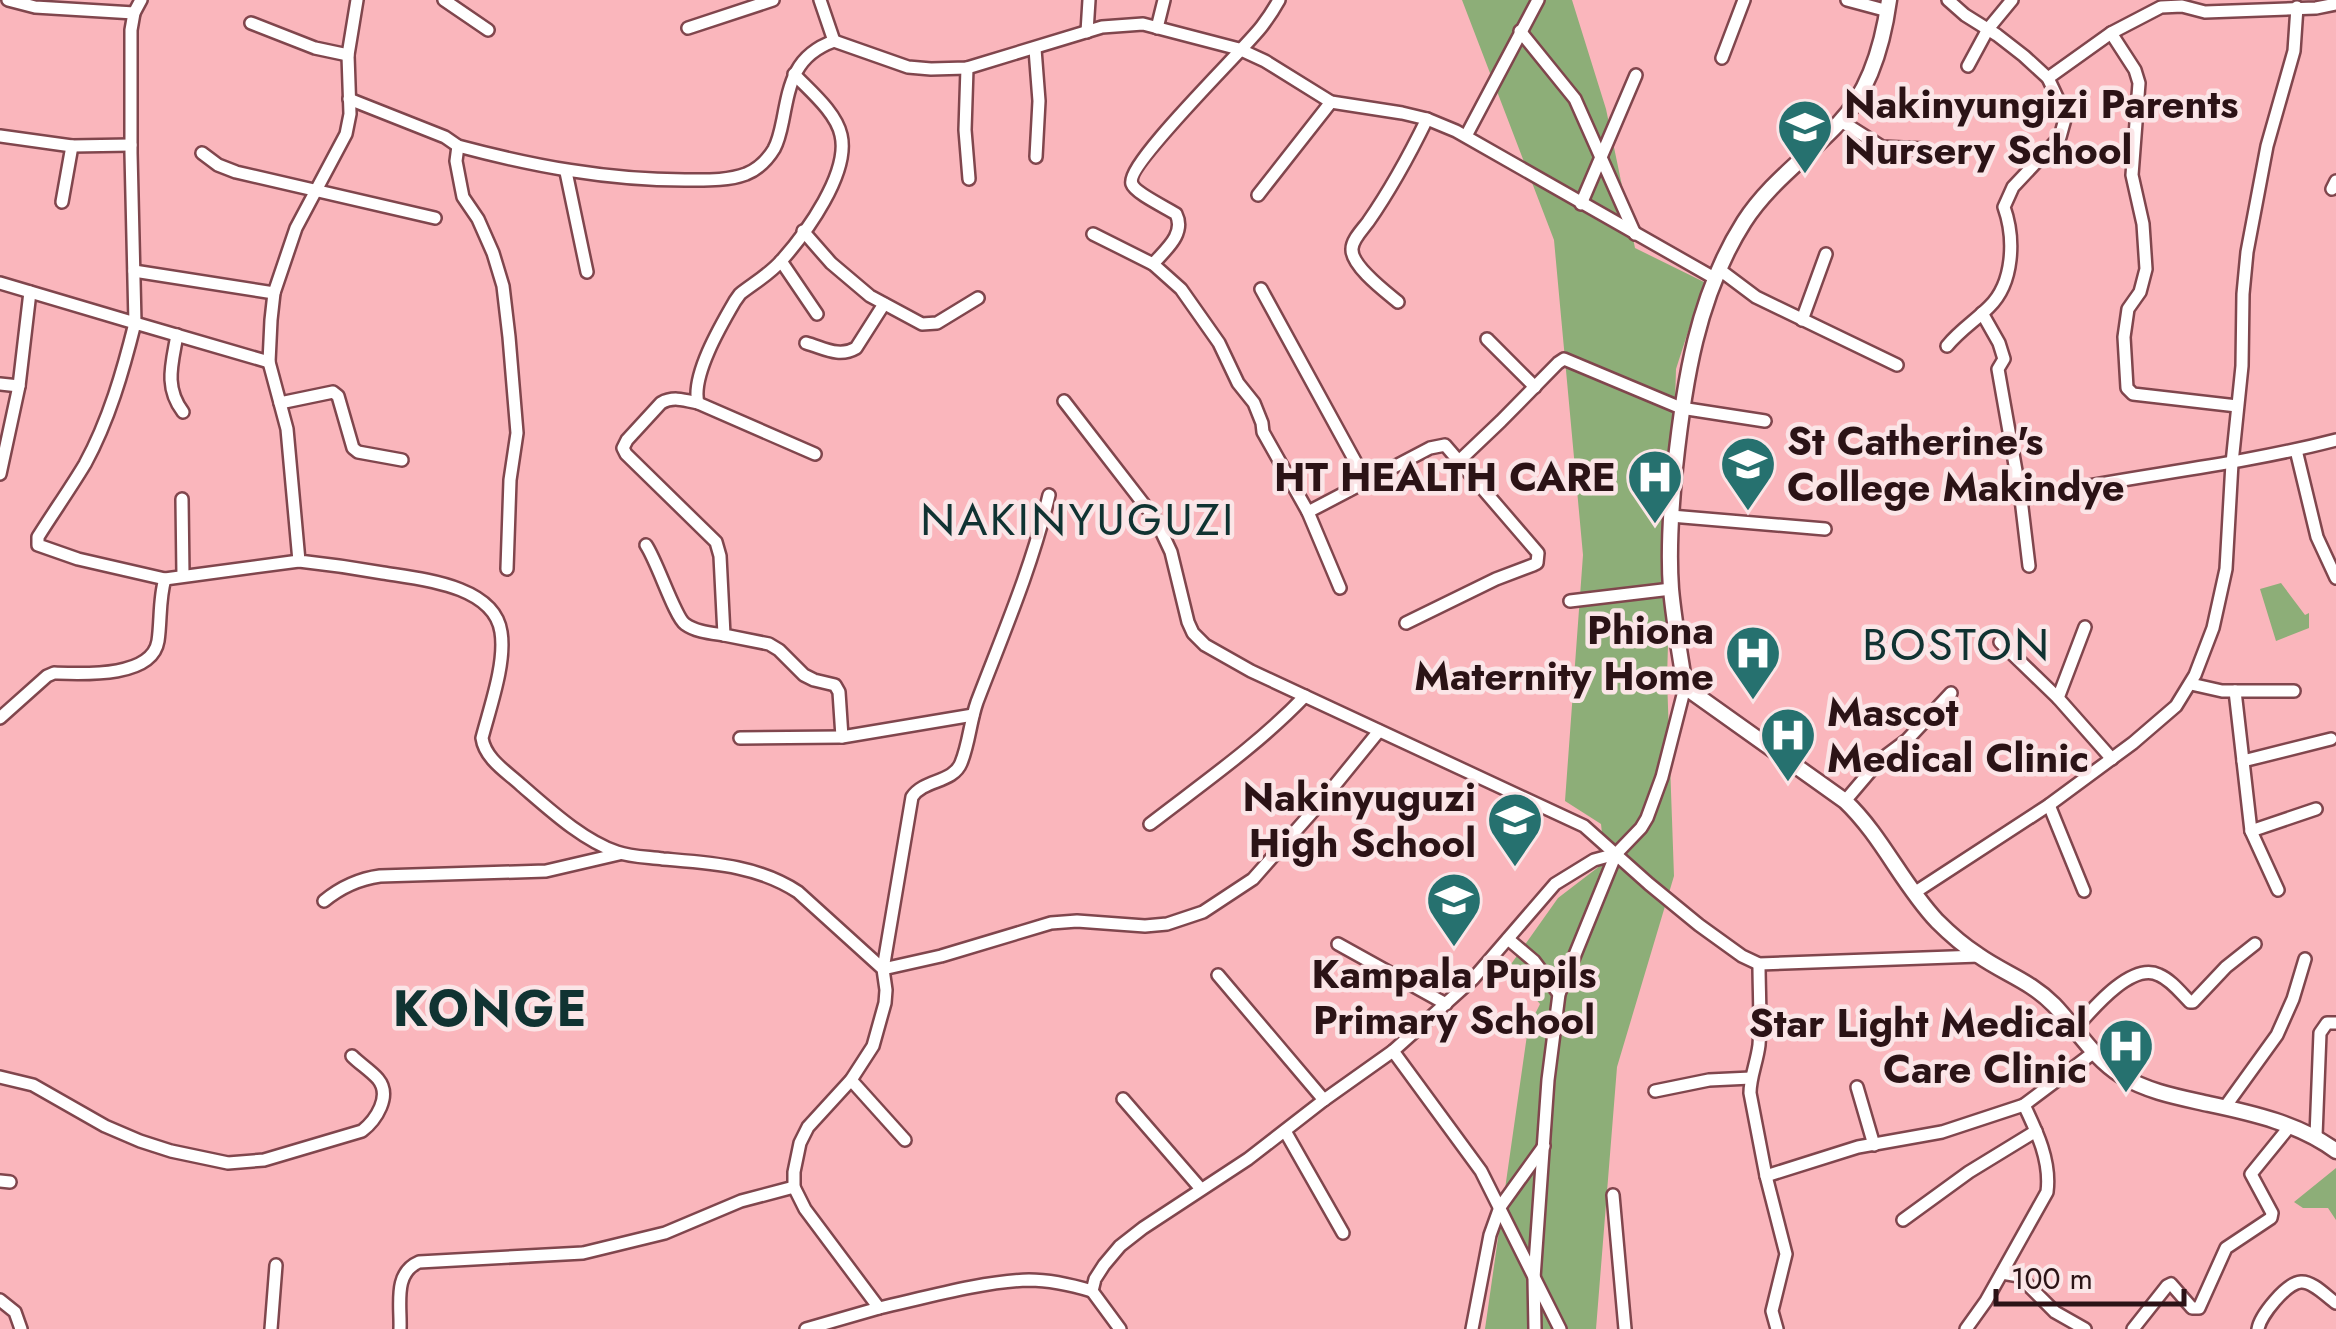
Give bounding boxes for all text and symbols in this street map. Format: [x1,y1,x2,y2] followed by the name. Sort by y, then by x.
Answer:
[1844,75,2238,179] place label: Nakinyungizi Parents Nursery School
[1775,97,1835,176] school or university icon: Nakinyungizi Parents Nursery School
[1787,412,2125,516] place label: St Catherine's College Makindye
[1718,434,1778,513] school or university icon: St Catherine's College Makindye
[1625,447,1685,526] hospital icon: HT HEALTH CARE
[1274,448,1616,506] place label: HT HEALTH CARE
[920,487,1236,552] district label: NAKINYUGUZI
[1414,601,1714,705] place label: Phiona Maternity Home
[1862,612,2052,677] district label: BOSTON
[1723,623,1783,702] hospital icon: Phiona Maternity Home
[1827,683,2089,787] place label: Mascot Medical Clinic
[1758,705,1818,784] hospital icon: Mascot Medical Clinic
[1243,768,1476,872] place label: Nakinyuguzi High School
[1485,790,1545,869] school or university icon: Nakinyuguzi High School
[1424,870,1484,949] school or university icon: Kampala Pupils Primary School
[1312,945,1596,1049] place label: Kampala Pupils Primary School
[393,972,589,1045] district label: KONGE
[1749,994,2087,1098] place label: Star Light Medical Care Clinic
[2096,1016,2156,1095] hospital icon: Star Light Medical Care Clinic
[1996,1244,2184,1306] scale bar
[2011,1257,2093,1300] text: 100 m

